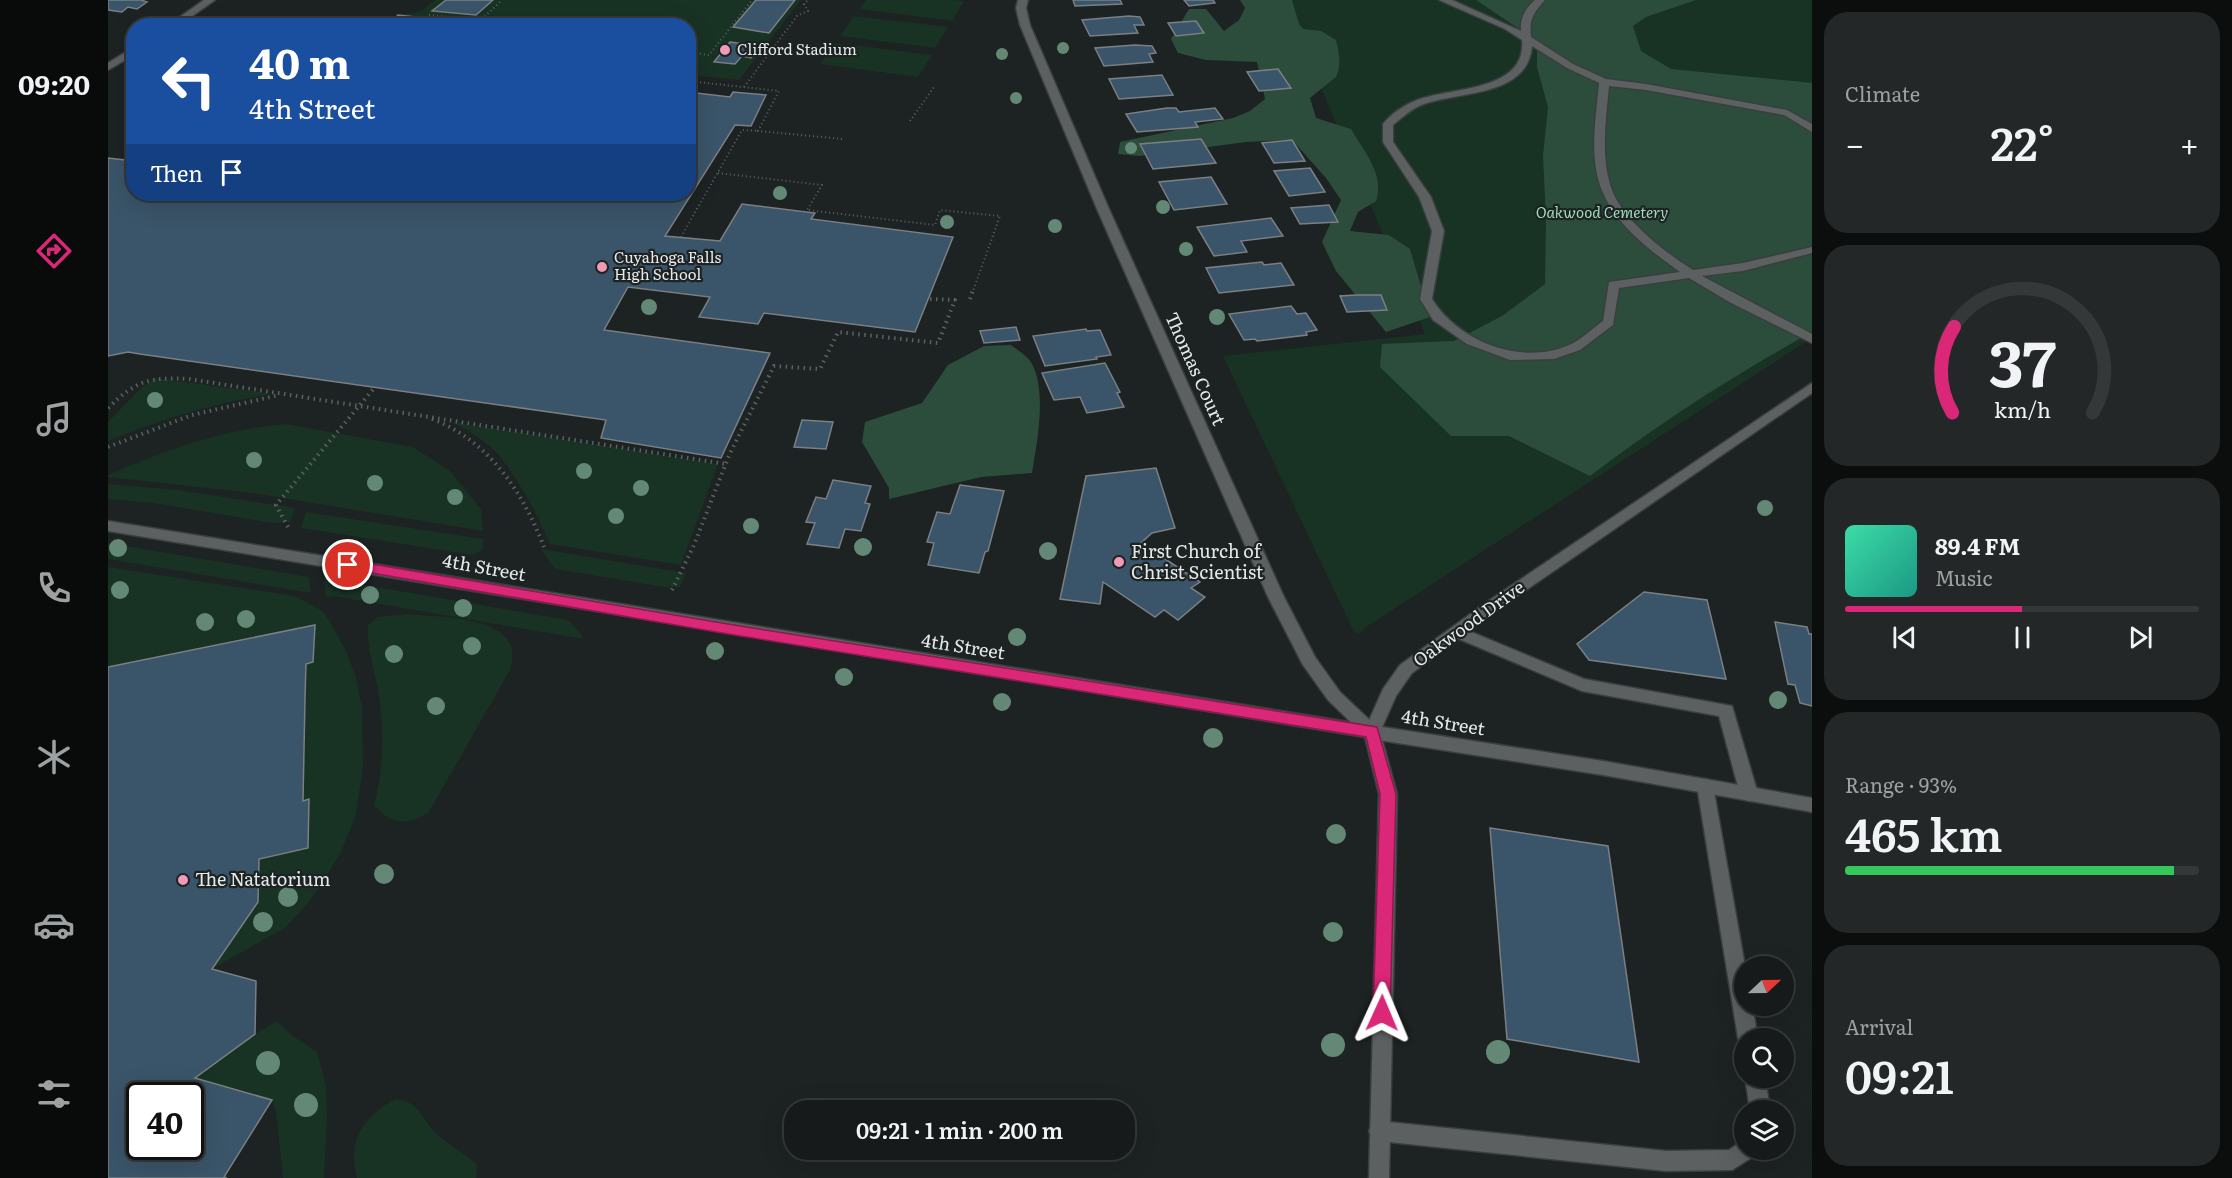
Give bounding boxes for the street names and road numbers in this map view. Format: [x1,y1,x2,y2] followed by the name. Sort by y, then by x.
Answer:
[1159,307,1234,430] street label: Thomas Court
[440,546,529,587] street label: 4th Street
[1407,573,1530,673] street label: Oakwood Drive
[920,626,1008,666] street label: 4th Street
[1400,702,1488,742] street label: 4th Street

